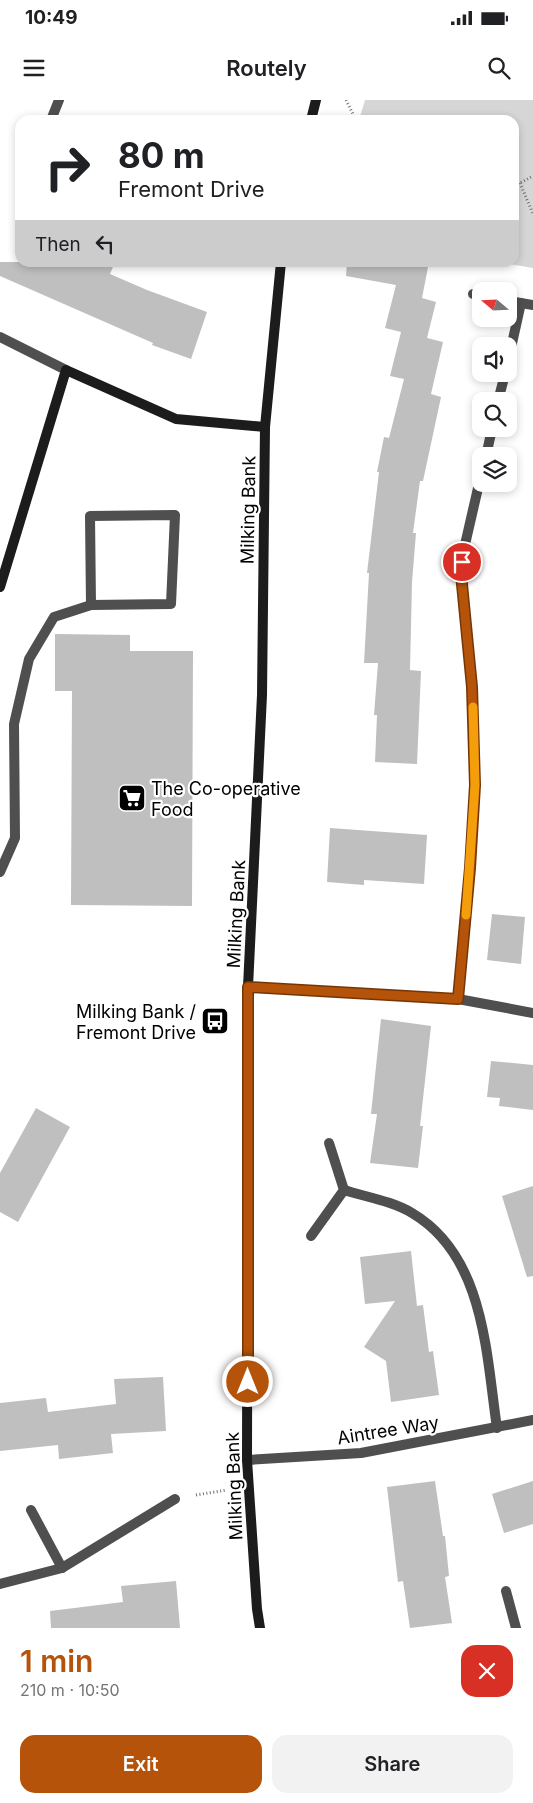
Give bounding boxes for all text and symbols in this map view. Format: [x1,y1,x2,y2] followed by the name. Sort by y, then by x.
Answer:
[25,6,78,29] text: 10:49
[20,54,48,82] icon: menu
[485,54,513,82] icon: search
[226,55,307,81] text: Routely
[118,134,205,176] text: 80 m
[35,135,100,200] icon: right
[118,176,265,202] text: Fremont Drive
[91,230,119,258] icon: left
[35,233,81,256] text: Then
[472,282,518,328] north arrow
[472,282,517,492] map controls
[472,337,517,382] button: sound
[472,392,517,437] button: search
[472,447,517,492] button: layers
[237,456,259,564] street label: Milking Bank
[441,541,483,583] pin
[448,548,476,576] icon: arrive
[151,778,301,820] place label: The Co-operative Food
[117,783,147,813] supermarket icon: The Co-operative Food
[223,859,249,969] street label: Milking Bank
[76,1001,197,1043] place label: Milking Bank / Fremont Drive
[200,1006,230,1036] bus stop icon: Milking Bank / Fremont Drive
[221,1355,273,1407] position arrow
[336,1412,440,1448] street label: Aintree Way
[222,1431,246,1541] street label: Milking Bank
[20,1643,93,1679] text: 1 min
[461,1645,513,1697] button: close
[20,1680,120,1700] text: 210 m · 10:50
[20,1735,262,1793] button: Exit
[272,1735,513,1793] button: Share

